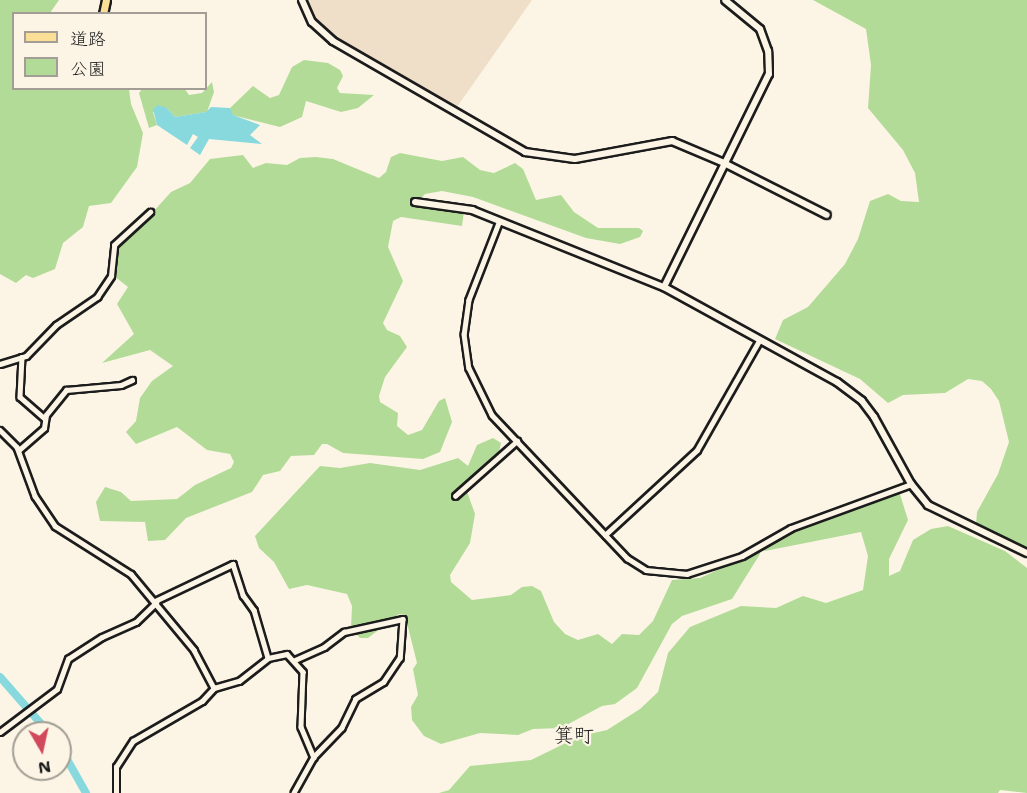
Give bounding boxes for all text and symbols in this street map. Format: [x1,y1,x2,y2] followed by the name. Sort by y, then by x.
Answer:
[12,12,207,90] legend
[70,27,106,51] text: 道路
[70,57,106,81] text: 公園
[12,721,72,781] north arrow
[554,723,594,747] district label: 箕町
[37,756,52,779] text: N

